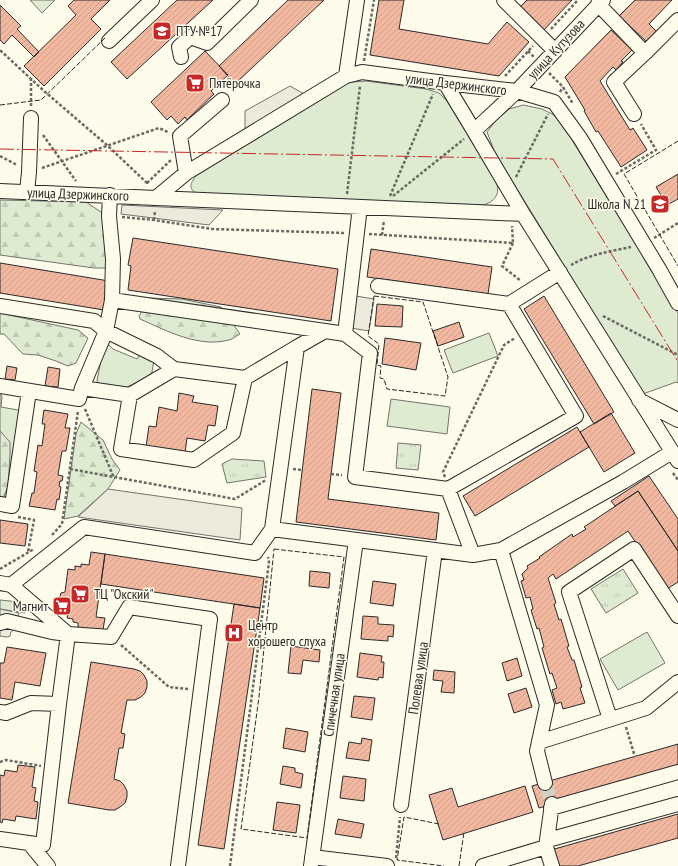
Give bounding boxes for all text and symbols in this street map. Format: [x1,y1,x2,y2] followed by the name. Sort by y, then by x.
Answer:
[524,15,588,83] street label: улица Кутузова
[151,20,173,42] school or university icon: ПТУ №17
[176,22,223,40] place label: ПТУ №17
[404,69,508,99] street label: улица Дзержинского
[184,72,206,94] supermarket icon: Пятёрочка
[209,74,261,92] place label: Пятёрочка
[27,183,129,205] street label: улица Дзержинского
[649,193,671,215] school or university icon: Школа N 21
[587,195,646,213] place label: Школа N 21
[69,583,91,605] supermarket icon: ТЦ "Окский"
[94,585,153,603] place label: ТЦ "Окский"
[51,595,73,617] supermarket icon: Магнит
[13,597,49,615] place label: Магнит
[248,616,326,650] place label: Центр хорошего слуха
[223,622,245,644] hospital icon: Центр хорошего слуха
[404,641,432,715] street label: Полевая улица
[319,652,349,738] street label: Спичечная улица

